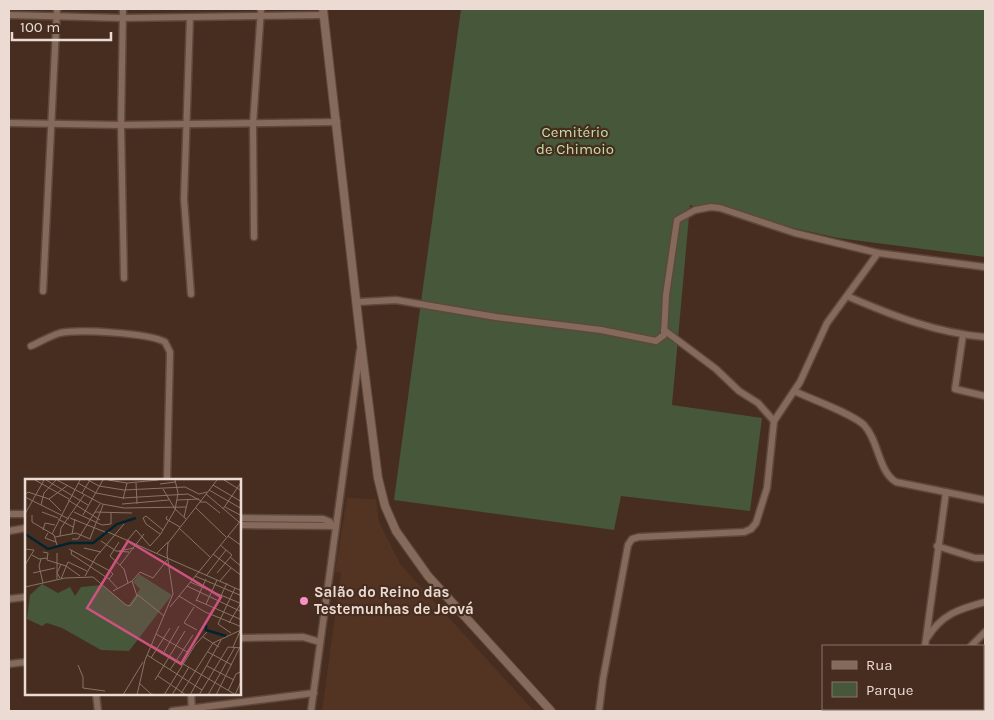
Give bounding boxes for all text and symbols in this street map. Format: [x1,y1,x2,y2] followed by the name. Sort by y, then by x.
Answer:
[12,10,111,42] scale bar
[20,18,60,36] text: 100 m
[536,123,614,158] park label: Cemitério de Chimoio
[25,479,241,695] inset map
[314,583,474,618] place label: Salão do Reino das Testemunhas de Jeová
[298,595,310,607] marker: Salão do Reino das Testemunhas de Jeová
[822,645,984,710] legend
[866,656,893,674] text: Rua
[866,681,914,699] text: Parque

